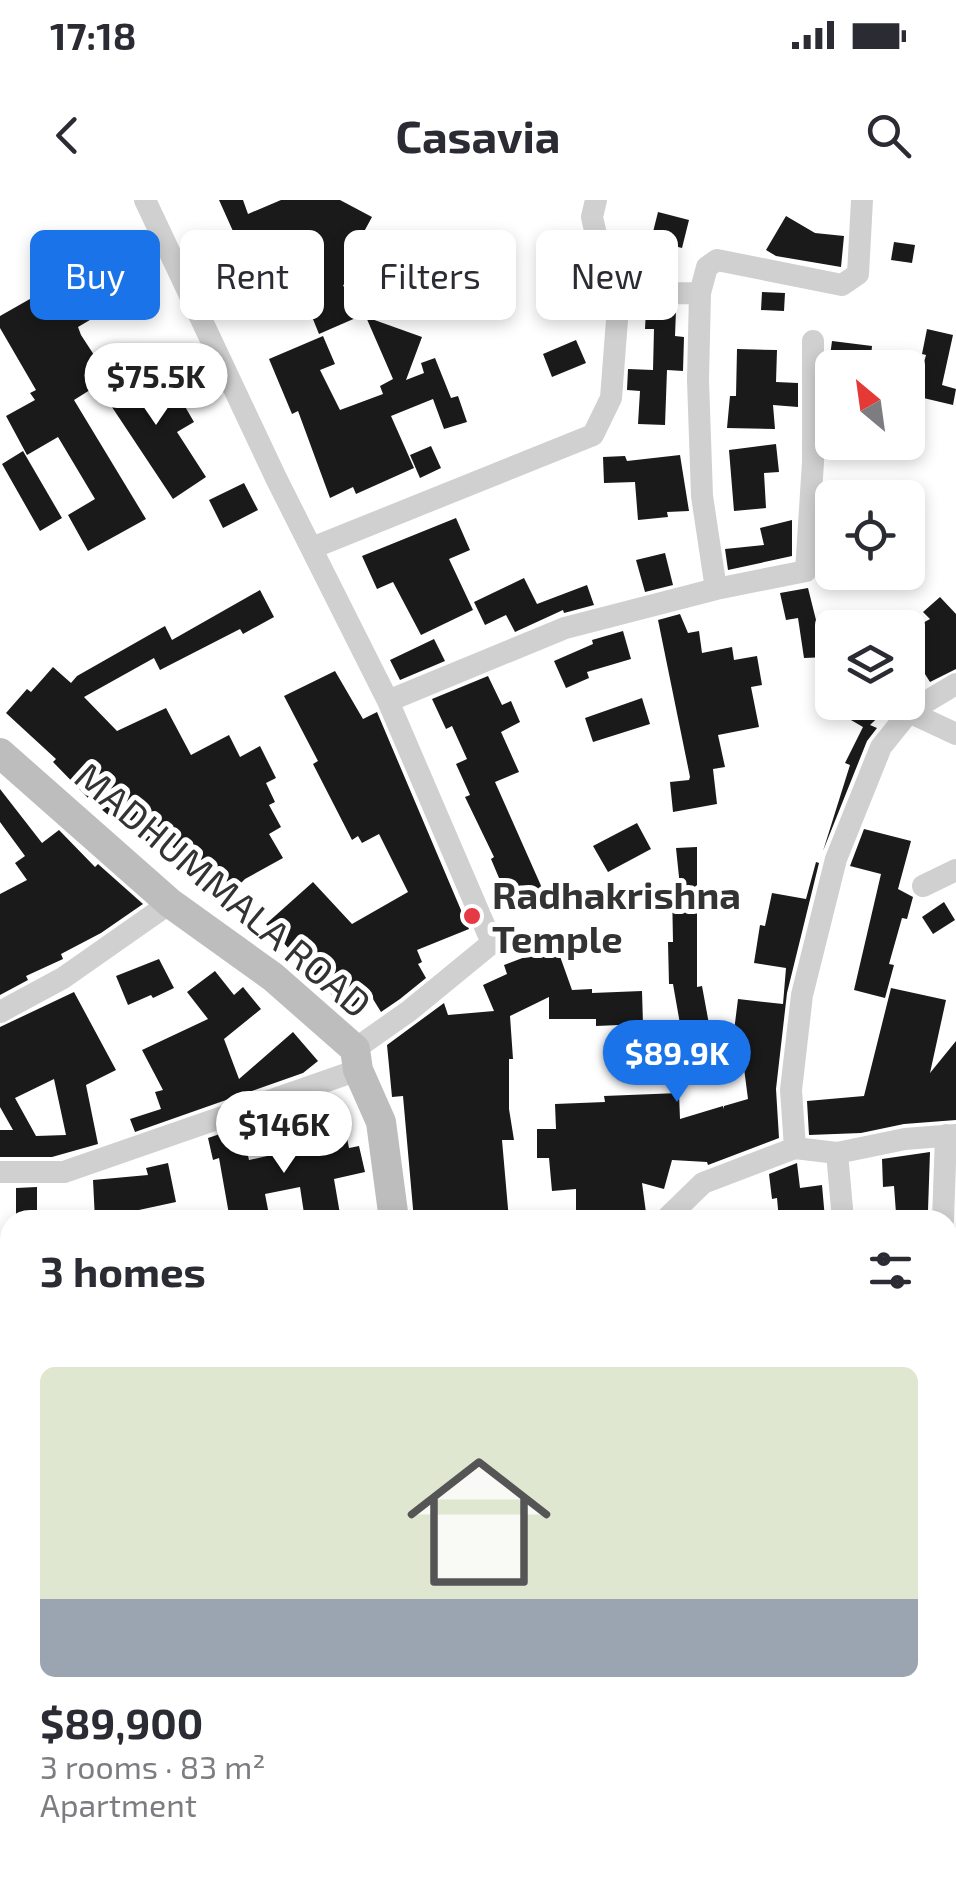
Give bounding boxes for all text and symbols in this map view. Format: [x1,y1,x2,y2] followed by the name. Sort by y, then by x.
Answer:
[50,12,136,58] text: 17:18
[40,108,95,163] icon: back
[395,108,561,162] text: Casavia
[861,108,916,163] icon: search
[30,230,160,320] chip: Buy
[180,230,324,320] chip: Rent
[344,230,516,320] chip: Filters
[536,230,678,320] chip: New
[75,343,237,428] pin: $75.5K
[815,350,925,460] north arrow
[815,350,925,720] map controls
[107,356,205,394] text: $75.5K
[815,480,925,590] button: locate
[815,610,925,720] button: layers
[67,752,381,1026] street label: MADHUMMALA ROAD
[492,871,741,961] place label: Radhakrishna Temple
[461,905,483,927] marker: Radhakrishna Temple
[596,1020,758,1105] pin: $89.9K
[625,1033,729,1071] text: $89.9K
[214,1091,354,1176] pin: $146K
[238,1104,330,1142] text: $146K
[863,1243,918,1298] icon: filters
[40,1245,206,1295] text: 3 homes
[389,1432,569,1612] icon: home
[40,1697,203,1747] text: $89,900
[40,1747,265,1785] text: 3 rooms · 83 m²
[40,1785,197,1823] text: Apartment

